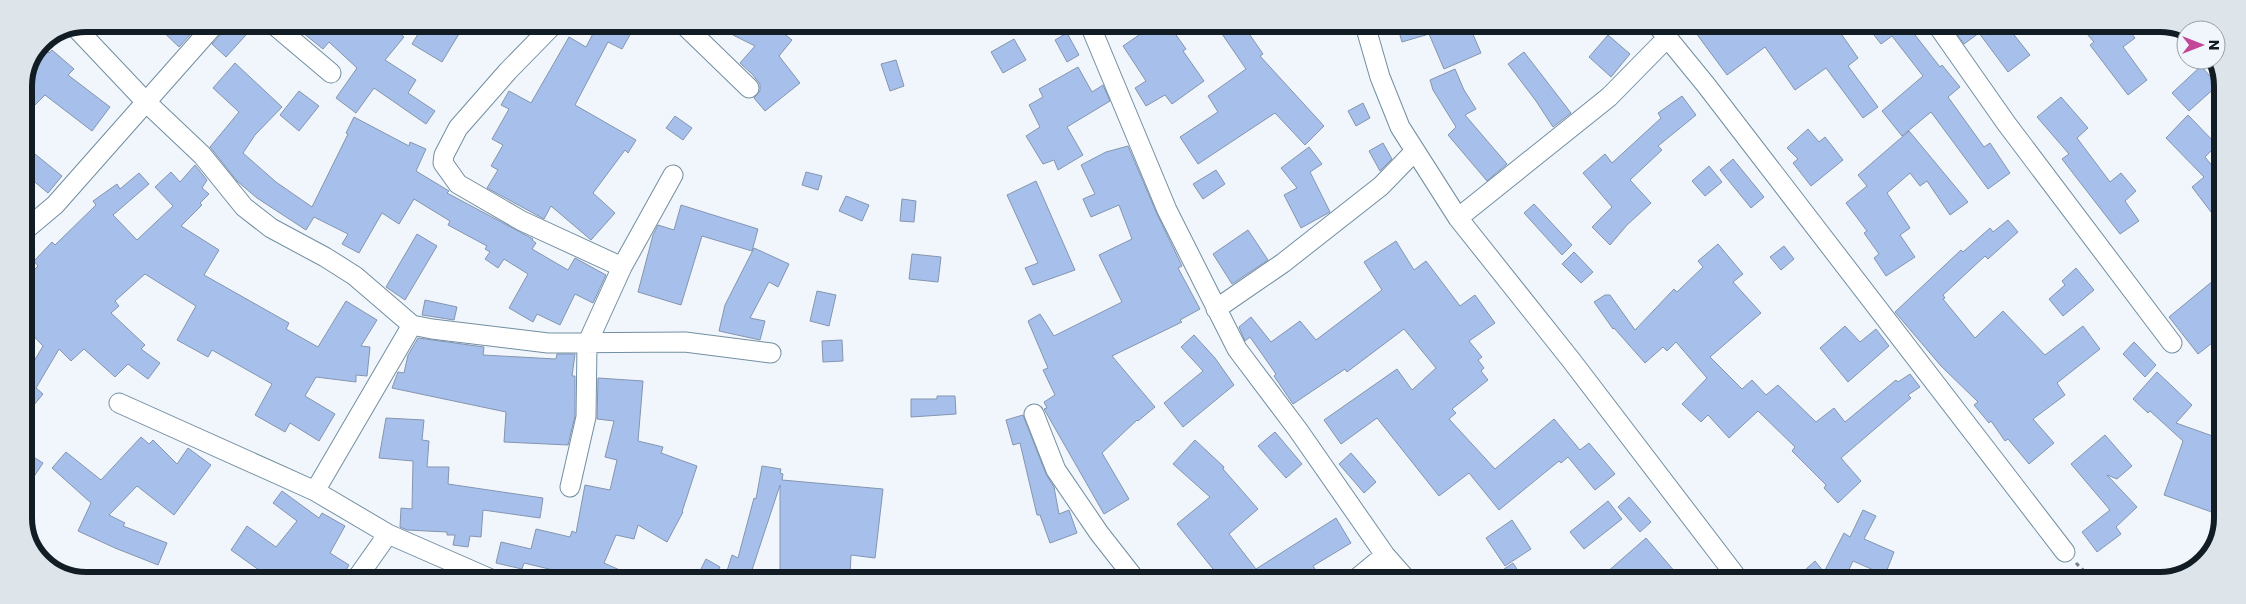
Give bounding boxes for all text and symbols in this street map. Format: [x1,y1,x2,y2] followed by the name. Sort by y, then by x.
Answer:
[2176,20,2226,70] north arrow
[2204,40,2224,50] text: N

